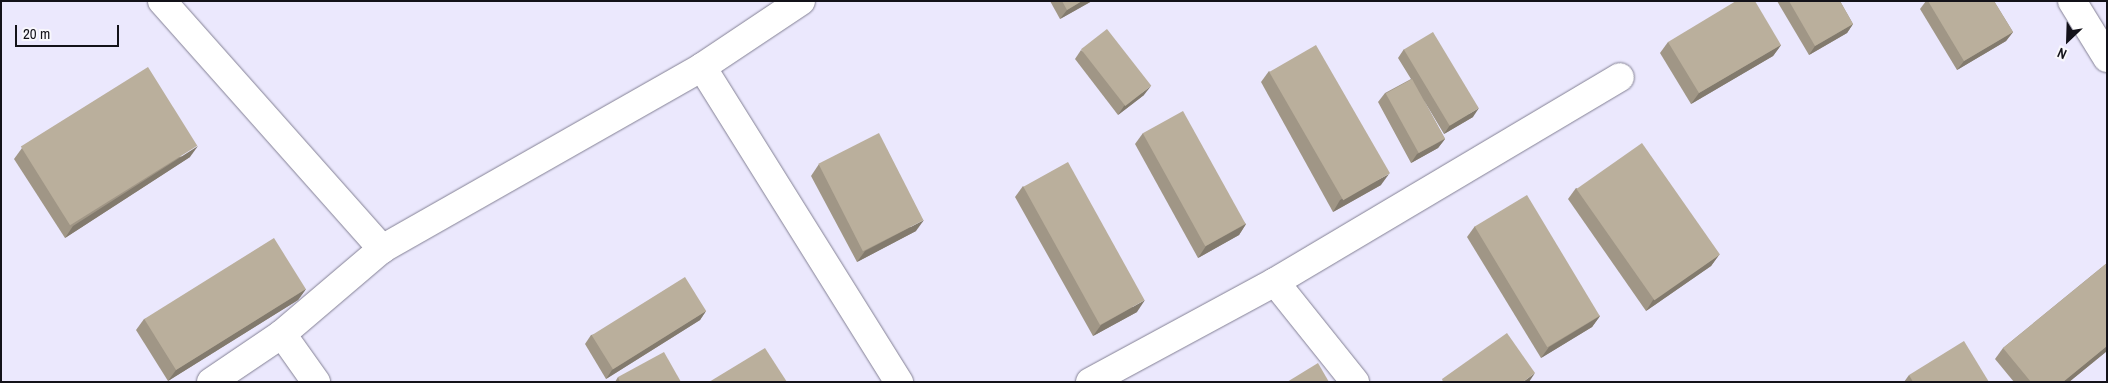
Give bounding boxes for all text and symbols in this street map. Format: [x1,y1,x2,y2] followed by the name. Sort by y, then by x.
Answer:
[18,15,121,47] scale bar
[2043,15,2093,65] north arrow
[23,23,50,44] text: 20 m
[2054,44,2069,64] text: N

